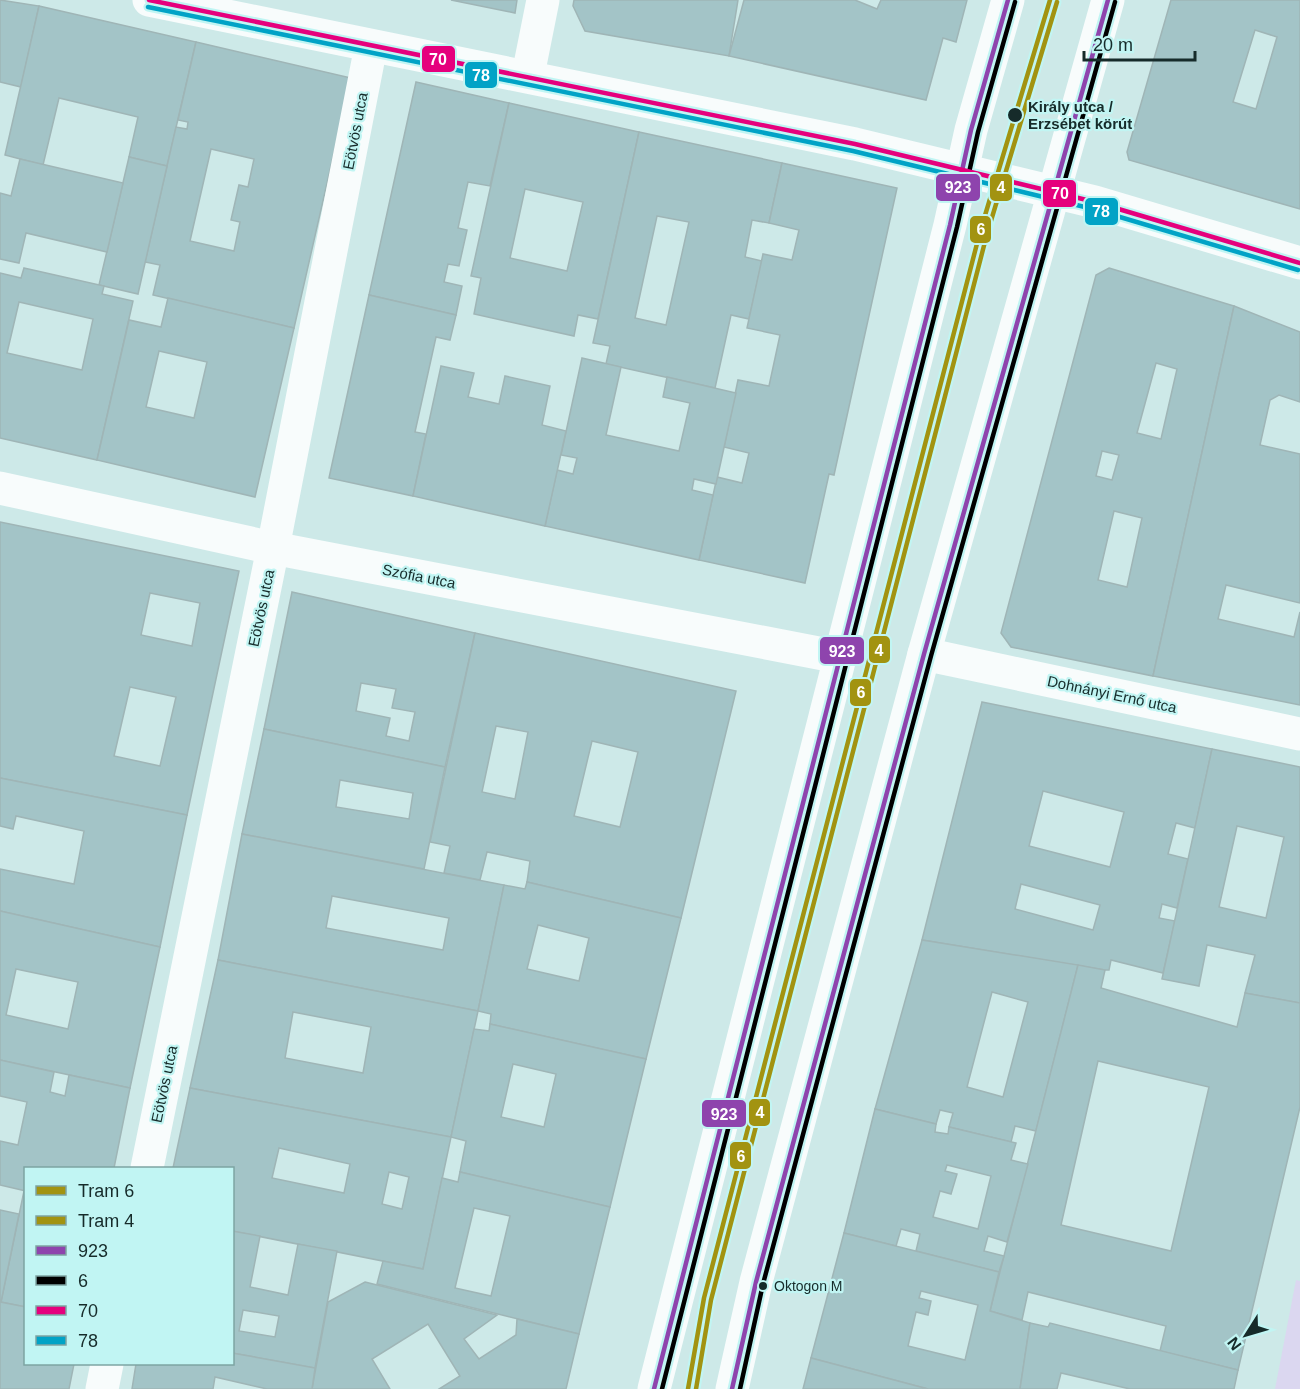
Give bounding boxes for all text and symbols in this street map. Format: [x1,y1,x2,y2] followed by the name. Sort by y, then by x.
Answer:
[1084,24,1195,62] scale bar
[1093,35,1133,55] text: 20 m
[421,45,456,73] line badge: 70
[429,51,447,68] text: 70
[464,61,498,89] line badge: 78
[472,67,490,84] text: 78
[339,90,371,171] street label: Eötvös utca
[1028,98,1132,132] place label: Király utca / Erzsébet körút
[1006,106,1024,124] marker: Király utca / Erzsébet körút
[935,173,981,202] line badge: 923
[989,173,1013,202] line badge: 4
[945,179,971,196] text: 923
[997,179,1006,196] text: 4
[1042,179,1077,208] line badge: 70
[1051,185,1069,202] text: 70
[1084,197,1119,226] line badge: 78
[1092,203,1110,220] text: 78
[969,215,992,244] line badge: 6
[977,221,986,238] text: 6
[381,561,458,592] street label: Szófia utca
[245,567,278,648] street label: Eötvös utca
[868,635,891,664] line badge: 4
[819,636,865,665] line badge: 923
[875,642,884,659] text: 4
[829,643,855,660] text: 923
[1046,672,1179,716] street label: Dohnányi Ernő utca
[849,678,872,707] line badge: 6
[857,684,866,701] text: 6
[148,1043,181,1124] street label: Eötvös utca
[748,1098,771,1127] line badge: 4
[701,1099,747,1128] line badge: 923
[756,1104,765,1121] text: 4
[711,1106,737,1123] text: 923
[729,1141,752,1170] line badge: 6
[737,1148,746,1165] text: 6
[24,1167,234,1365] legend
[78,1181,134,1201] text: Tram 6
[78,1211,134,1231] text: Tram 4
[78,1241,108,1261] text: 923
[78,1271,88,1291] text: 6
[774,1278,842,1294] place label: Oktogon M
[757,1280,769,1292] marker: Oktogon M
[78,1301,98,1321] text: 70
[1216,1305,1276,1365] north arrow
[78,1331,98,1351] text: 78
[1224,1334,1245,1353] text: N

